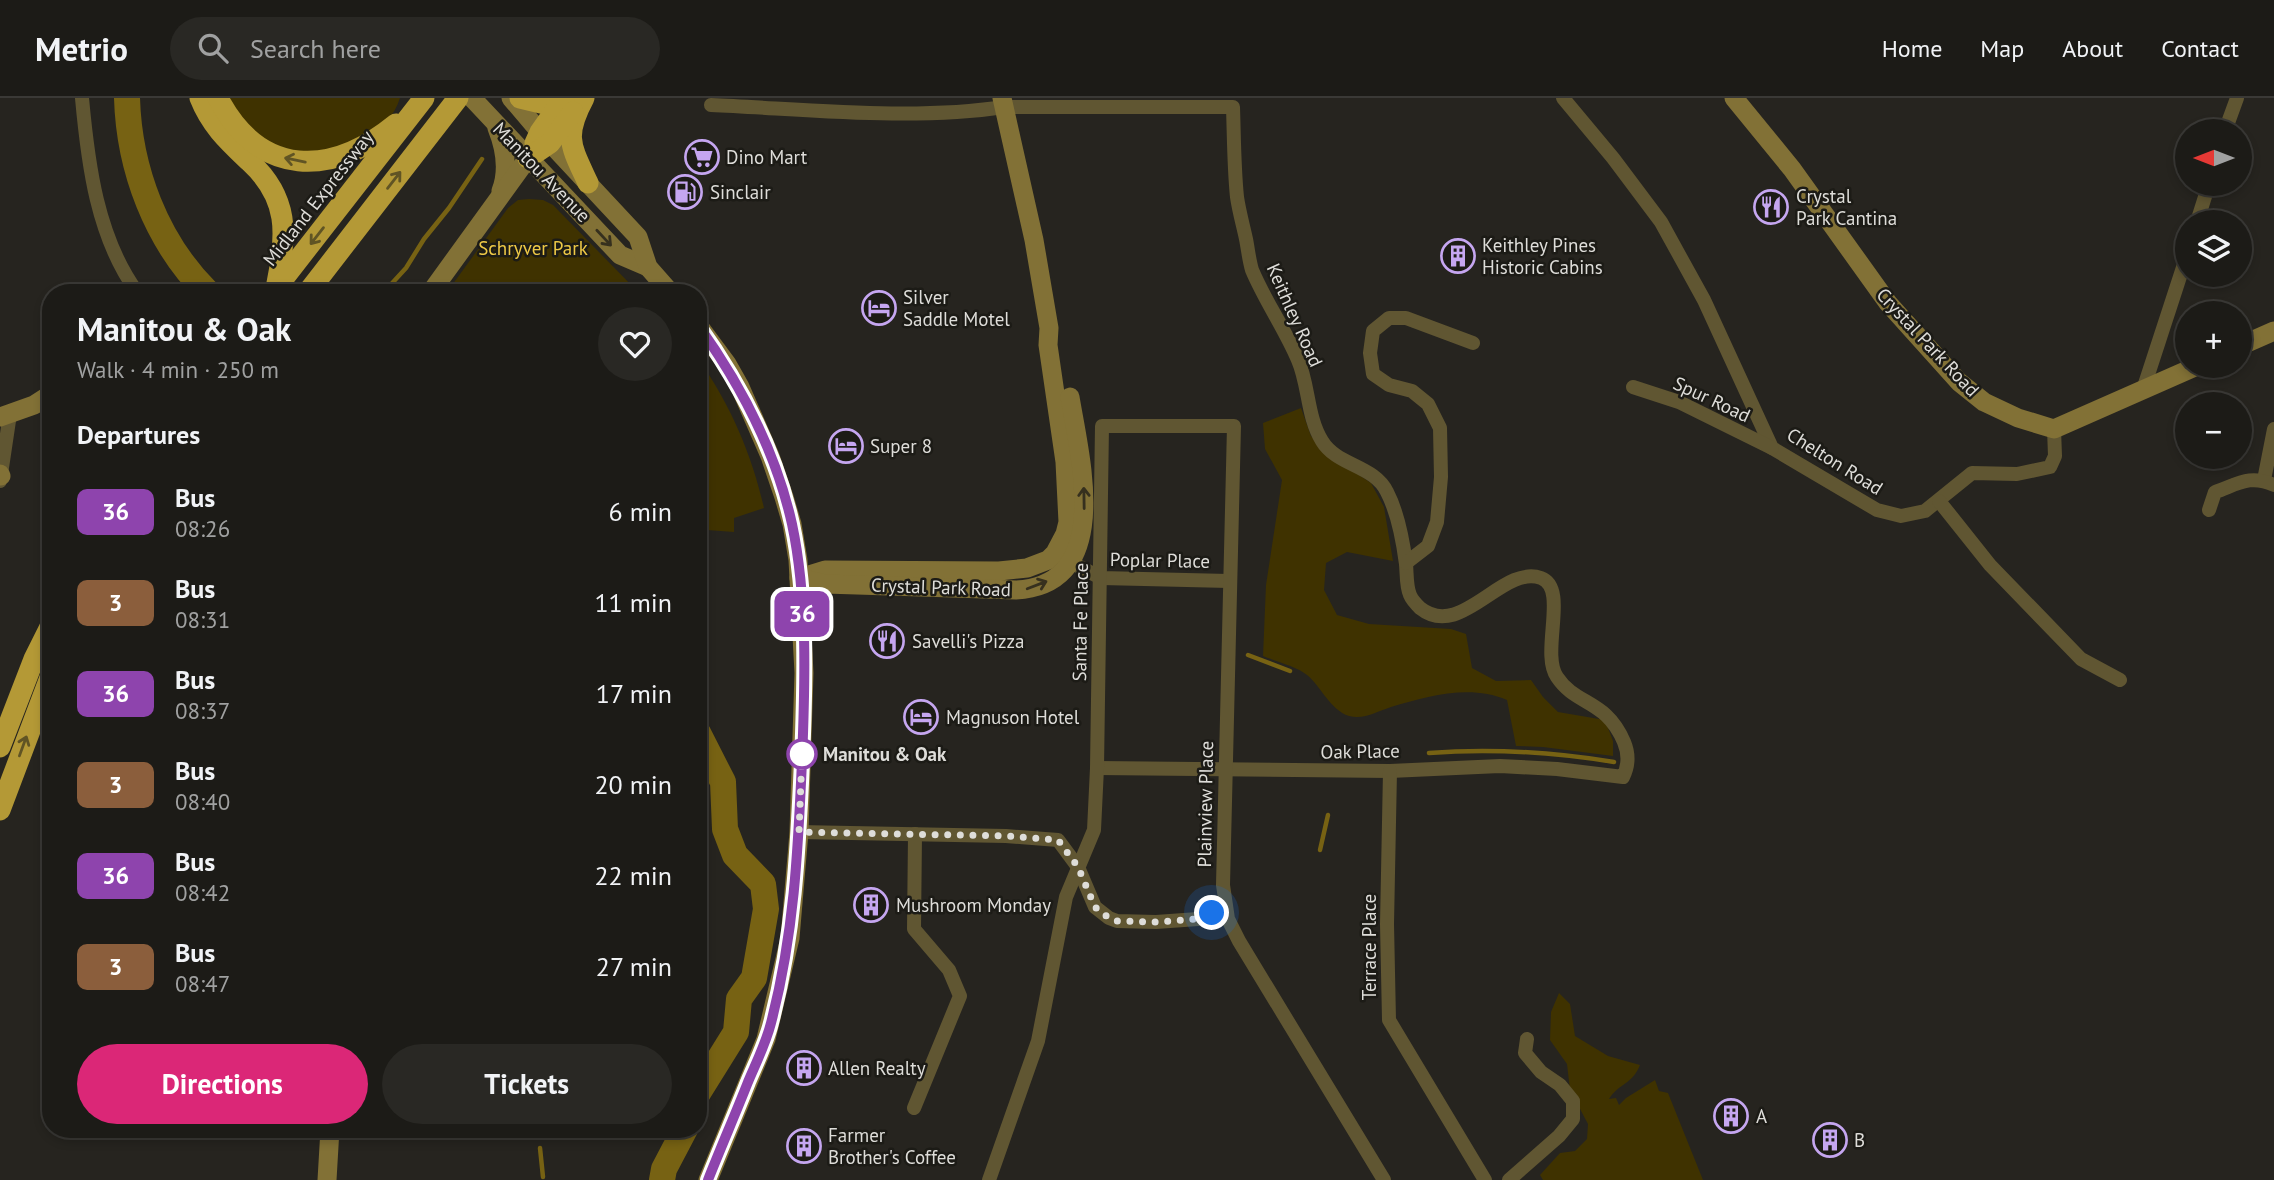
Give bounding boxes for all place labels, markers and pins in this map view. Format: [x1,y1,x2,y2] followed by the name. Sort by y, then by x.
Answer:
[683,138,721,176] supermarket icon: Dino Mart
[726,145,808,169] place label: Dino Mart
[666,173,704,211] fuel station icon: Sinclair
[710,180,771,204] place label: Sinclair
[1796,184,1897,230] place label: Crystal Park Cantina
[1752,188,1790,226] restaurant icon: Crystal Park Cantina
[1482,233,1603,279] place label: Keithley Pines Historic Cabins
[1439,237,1477,275] building icon: Keithley Pines Historic Cabins
[903,285,1010,331] place label: Silver Saddle Motel
[860,289,898,327] hotel icon: Silver Saddle Motel
[827,427,865,465] hotel icon: Super 8
[870,434,932,458] place label: Super 8
[868,622,906,660] restaurant icon: Savelli's Pizza
[912,629,1024,653] place label: Savelli's Pizza
[902,698,940,736] hotel icon: Magnuson Hotel
[946,705,1080,729] place label: Magnuson Hotel
[787,739,817,769] marker: Manitou & Oak
[823,742,947,766] place label: Manitou & Oak
[852,886,890,924] building icon: Mushroom Monday
[896,893,1051,917] place label: Mushroom Monday
[785,1049,823,1087] building icon: Allen Realty
[828,1056,926,1080] place label: Allen Realty
[1712,1097,1750,1135] building icon: A
[1756,1104,1767,1128] place label: A
[1811,1121,1849,1159] building icon: B
[828,1123,956,1169] place label: Farmer Brother's Coffee
[785,1127,823,1165] building icon: Farmer Brother's Coffee
[1854,1128,1865,1152] place label: B

